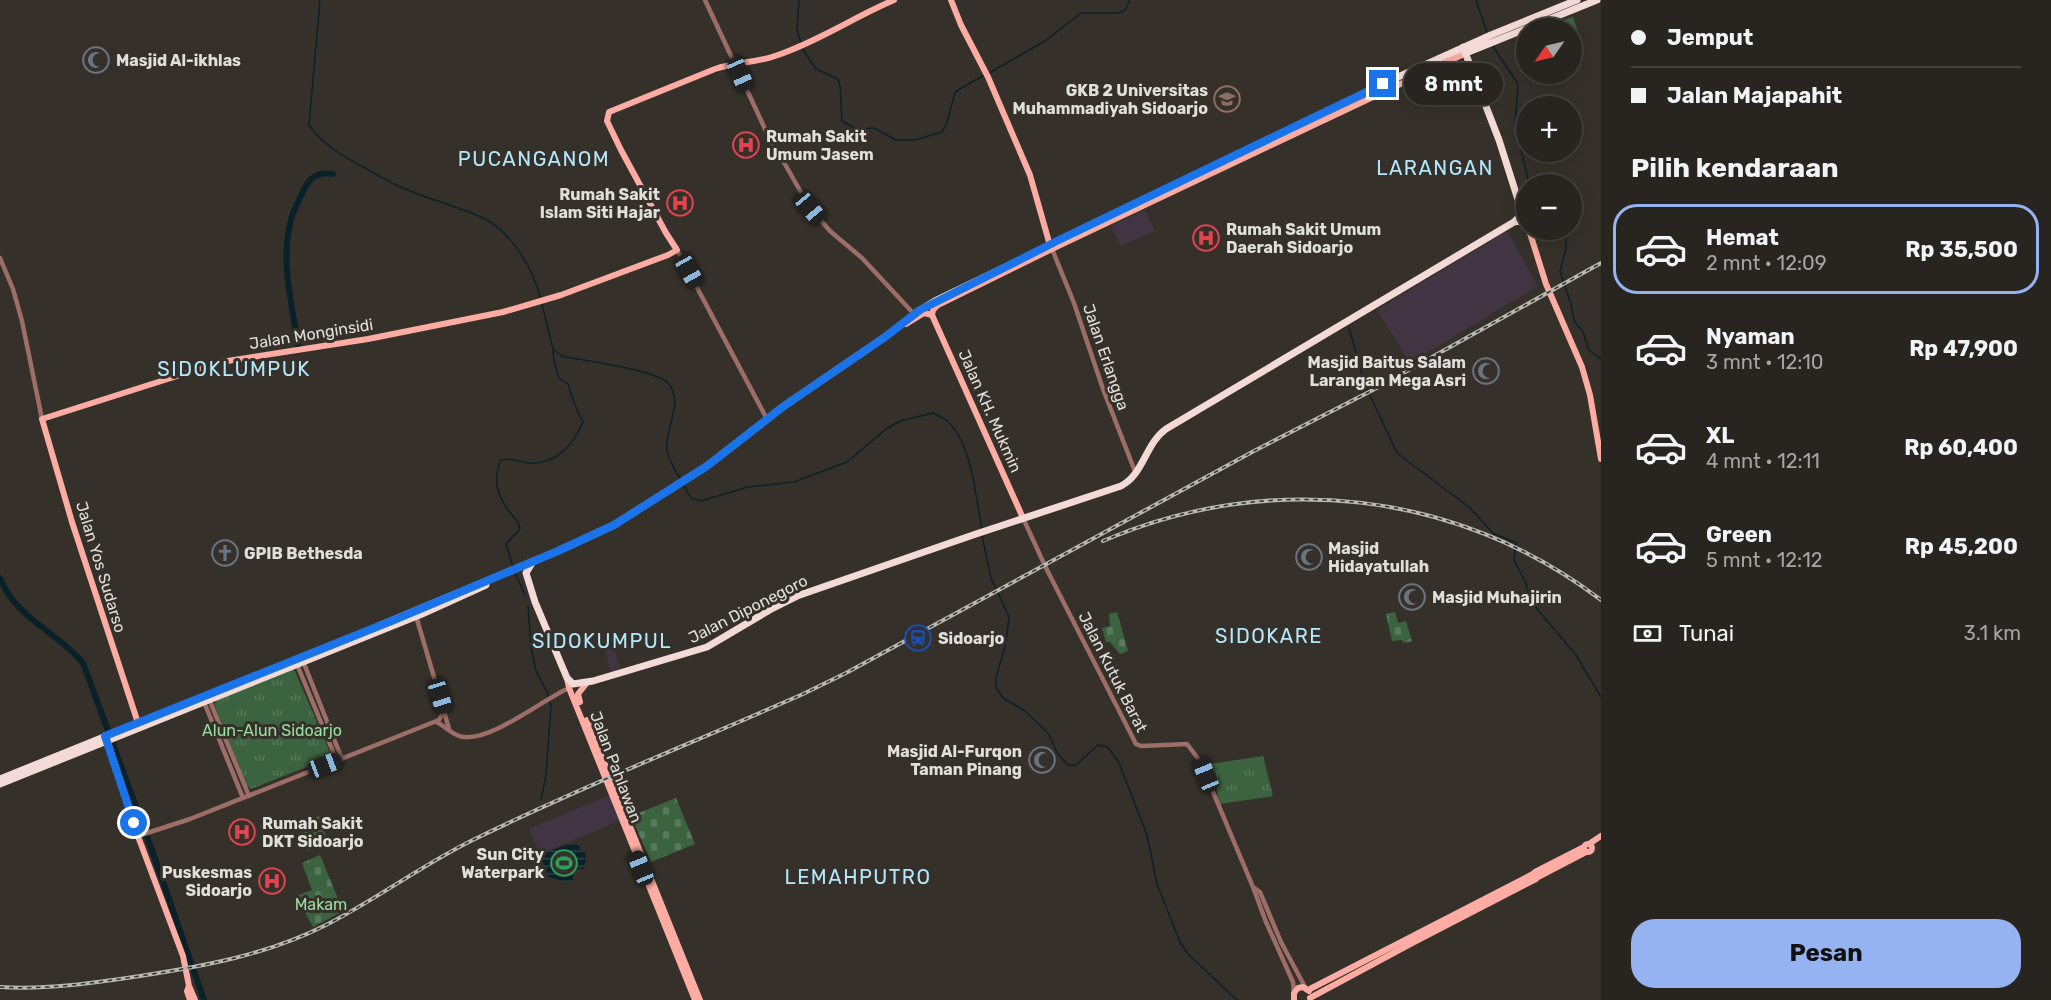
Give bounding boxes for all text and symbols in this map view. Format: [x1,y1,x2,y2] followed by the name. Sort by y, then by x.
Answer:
[1516,18,1582,84] north arrow
[1516,18,1582,240] map controls
[1667,24,1753,51] text: Jemput
[81,45,111,75] mosque icon: Masjid Al-ikhlas
[116,51,241,70] place label: Masjid Al-ikhlas
[724,54,756,94] car
[1404,63,1503,105] callout: 8 mnt
[1369,70,1396,97] route end
[1424,72,1483,96] text: 8 mnt
[1012,81,1208,118] place label: GKB 2 Universitas Muhammadiyah Sidoarjo
[1667,82,1842,109] text: Jalan Majapahit
[1212,84,1242,114] school or university icon: GKB 2 Universitas Muhammadiyah Sidoarjo
[1516,96,1582,162] button: +
[766,127,874,164] place label: Rumah Sakit Umum Jasem
[731,130,761,160] hospital icon: Rumah Sakit Umum Jasem
[458,147,610,171] district label: PUCANGANOM
[1631,152,1839,184] text: Pilih kendaraan
[1376,156,1494,180] district label: LARANGAN
[1516,174,1582,240] button: −
[540,185,661,222] place label: Rumah Sakit Islam Siti Hajar
[665,188,695,218] hospital icon: Rumah Sakit Islam Siti Hajar
[792,188,828,228] car
[1226,220,1381,257] place label: Rumah Sakit Umum Daerah Sidoarjo
[1634,222,1688,276] icon: car
[1191,223,1221,253] hospital icon: Rumah Sakit Umum Daerah Sidoarjo
[1706,224,1779,251] text: Hemat
[1905,236,2018,263] text: Rp 35,500
[672,251,706,291] car
[1706,251,1827,275] text: 2 mnt · 12:09
[1079,301,1133,413] street label: Jalan Erlangga
[248,315,374,353] street label: Jalan Monginsidi
[1634,321,1688,375] icon: car
[1706,323,1795,350] text: Nyaman
[1909,335,2018,362] text: Rp 47,900
[954,347,1026,475] street label: Jalan KH. Mukmin
[1706,350,1824,374] text: 3 mnt · 12:10
[1308,353,1466,390] place label: Masjid Baitus Salam Larangan Mega Asri
[1471,356,1501,386] mosque icon: Masjid Baitus Salam Larangan Mega Asri
[157,357,311,381] district label: SIDOKLUMPUK
[1634,420,1688,474] icon: car
[1706,422,1734,449] text: XL
[1904,434,2018,461] text: Rp 60,400
[1706,449,1820,473] text: 4 mnt · 12:11
[72,499,130,635] street label: Jalan Yos Sudarso
[1634,519,1688,573] icon: car
[1706,521,1772,548] text: Green
[1905,533,2018,560] text: Rp 45,200
[210,538,240,568] church icon: GPIB Bethesda
[1328,539,1429,576] place label: Masjid Hidayatullah
[1294,542,1324,572] mosque icon: Masjid Hidayatullah
[244,544,363,563] place label: GPIB Bethesda
[1706,548,1822,572] text: 5 mnt · 12:12
[685,571,811,647] street label: Jalan Diponegoro
[1397,582,1427,612] mosque icon: Masjid Muhajirin
[1432,588,1562,607] place label: Masjid Muhajirin
[1074,609,1152,735] street label: Jalan Kutuk Barat
[1631,617,1664,650] icon: cash
[1679,620,1734,647] text: Tunai
[1964,621,2021,645] text: 3.1 km
[903,623,933,653] station icon: Sidoarjo
[1215,624,1323,648] district label: SIDOKARE
[532,629,672,653] district label: SIDOKUMPUL
[938,629,1005,648] place label: Sidoarjo
[426,676,454,716] car
[586,709,646,825] street label: Jalan Pahlawan
[202,721,342,740] park label: Alun-Alun Sidoarjo
[887,742,1022,779] place label: Masjid Al-Furqon Taman Pinang
[1027,745,1057,775] mosque icon: Masjid Al-Furqon Taman Pinang
[305,750,345,780] car
[1191,755,1221,795] car
[120,809,147,836] route start
[262,814,364,851] place label: Rumah Sakit DKT Sidoarjo
[227,817,257,847] hospital icon: Rumah Sakit DKT Sidoarjo
[461,845,545,882] place label: Sun City Waterpark
[549,848,579,878] sports icon: Sun City Waterpark
[626,848,656,888] car
[162,863,252,900] place label: Puskesmas Sidoarjo
[784,865,932,889] district label: LEMAHPUTRO
[257,866,287,896] hospital icon: Puskesmas Sidoarjo
[295,895,347,914] park label: Makam
[1631,919,2021,988] button: Pesan

